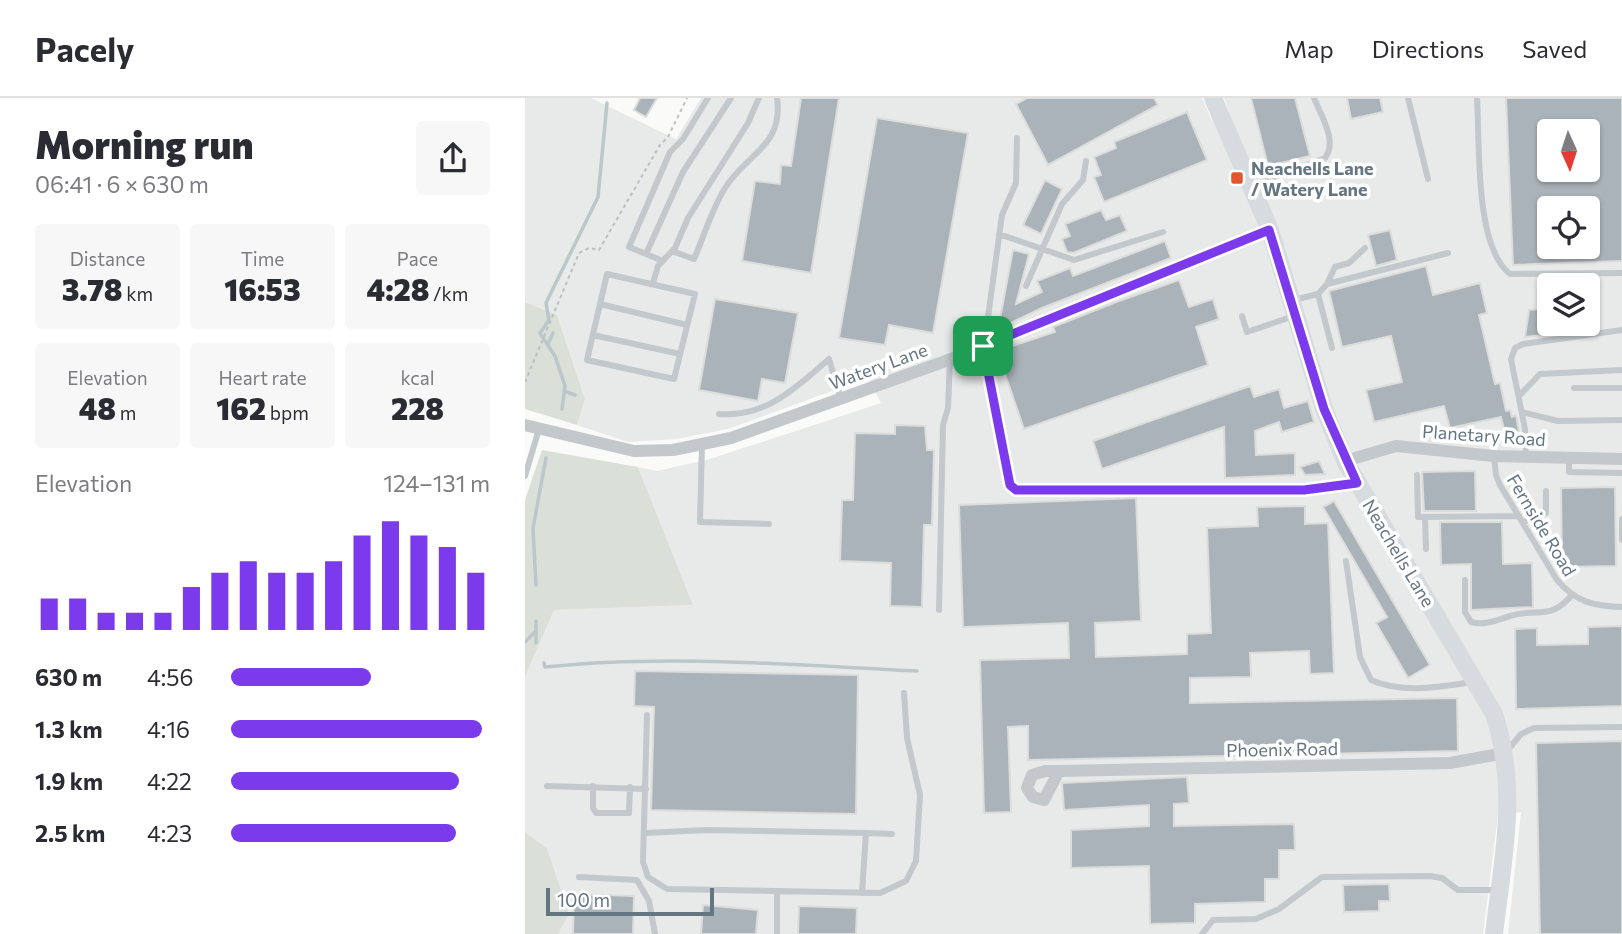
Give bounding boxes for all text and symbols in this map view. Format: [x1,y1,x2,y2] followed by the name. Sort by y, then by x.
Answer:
[35,28,134,69] text: Pacely
[1284,34,1334,63] text: Map
[1372,34,1484,63] text: Directions
[1522,34,1587,63] text: Saved
[1537,119,1599,182] north arrow
[1537,119,1600,336] map controls
[35,120,254,167] text: Morning run
[416,121,490,195] button: share
[1251,157,1374,200] place label: Neachells Lane / Watery Lane
[35,170,209,198] text: 06:41 · 6 × 630 m
[1229,170,1245,186] marker: Neachells Lane / Watery Lane
[1537,196,1600,259] button: locate
[70,247,145,270] text: Distance
[241,247,284,270] text: Time
[397,247,438,270] text: Pace
[62,270,123,307] text: 3.78
[224,270,301,307] text: 16:53
[367,270,429,307] text: 4:28
[1537,273,1600,336] button: layers
[123,282,153,305] text: km
[429,282,468,305] text: /km
[953,316,1013,376] pin
[964,327,1002,365] icon: arrive
[826,338,930,394] street label: Watery Lane
[67,366,148,389] text: Elevation
[218,366,307,389] text: Heart rate
[400,366,435,389] text: kcal
[79,389,116,426] text: 48
[216,389,266,426] text: 162
[391,389,444,426] text: 228
[116,401,136,424] text: m
[266,401,309,424] text: bpm
[1422,420,1546,450] street label: Planetary Road
[35,469,132,497] text: Elevation
[383,469,490,497] text: 124–131 m
[1503,470,1581,580] street label: Fernside Road
[1358,495,1440,611] street label: Neachells Lane
[35,663,102,691] text: 630 m
[147,663,193,691] text: 4:56
[35,715,103,743] text: 1.3 km
[147,715,190,743] text: 4:16
[1226,737,1338,761] street label: Phoenix Road
[35,767,103,795] text: 1.9 km
[147,767,192,795] text: 4:22
[35,819,105,847] text: 2.5 km
[147,819,192,847] text: 4:23
[546,885,714,917] scale bar
[557,888,610,911] text: 100 m

